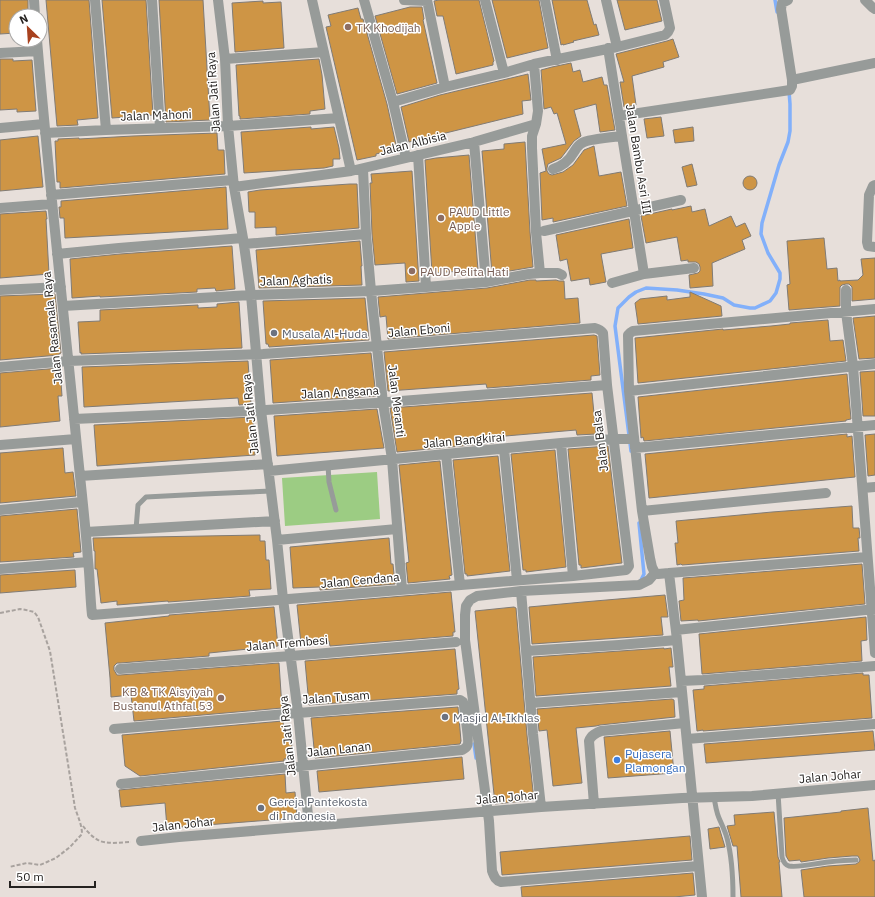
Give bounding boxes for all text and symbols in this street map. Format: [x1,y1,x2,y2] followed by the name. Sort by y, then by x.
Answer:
[8,8,48,48] north arrow
[17,11,30,27] text: N
[356,20,421,35] place label: TK Khodijah
[343,22,353,32] marker: TK Khodijah
[203,51,223,133] street label: Jalan Jati Raya
[623,103,655,215] street label: Jalan Bambu Asri III
[120,106,192,124] street label: Jalan Mahoni
[378,127,448,159] street label: Jalan Albisia
[449,204,510,233] place label: PAUD Little Apple
[436,213,446,223] marker: PAUD Little Apple
[420,264,509,279] place label: PAUD Pelita Hati
[407,266,417,276] marker: PAUD Pelita Hati
[39,270,65,385] street label: Jalan Rasamala Raya
[260,271,332,289] street label: Jalan Aghatis
[387,320,451,340] street label: Jalan Eboni
[282,326,368,341] place label: Musala Al-Huda
[269,328,279,338] marker: Musala Al-Huda
[385,364,409,438] street label: Jalan Meranti
[238,373,262,455] street label: Jalan Jati Raya
[301,382,380,402] street label: Jalan Angsana
[589,409,611,472] street label: Jalan Balsa
[422,429,506,451] street label: Jalan Bangkirai
[320,569,401,591] street label: Jalan Cendana
[246,632,328,654] street label: Jalan Trembesi
[113,684,213,713] place label: KB & TK Aisyiyah Bustanul Athfal 53
[302,687,370,707] street label: Jalan Tusam
[216,693,226,703] marker: KB & TK Aisyiyah Bustanul Athfal 53
[275,695,299,777] street label: Jalan Jati Raya
[453,710,540,725] place label: Masjid Al-Ikhlas
[440,712,450,722] marker: Masjid Al-Ikhlas
[306,738,372,760] street label: Jalan Lanan
[625,746,685,775] place label: Pujasera Plamongan
[612,755,622,765] marker: Pujasera Plamongan
[798,766,862,786] street label: Jalan Johar
[475,787,539,807] street label: Jalan Johar
[269,794,368,823] place label: Gereja Pantekosta di Indonesia
[256,803,266,813] marker: Gereja Pantekosta di Indonesia
[151,813,215,835] street label: Jalan Johar
[10,863,95,889] scale bar
[16,869,44,884] text: 50 m

